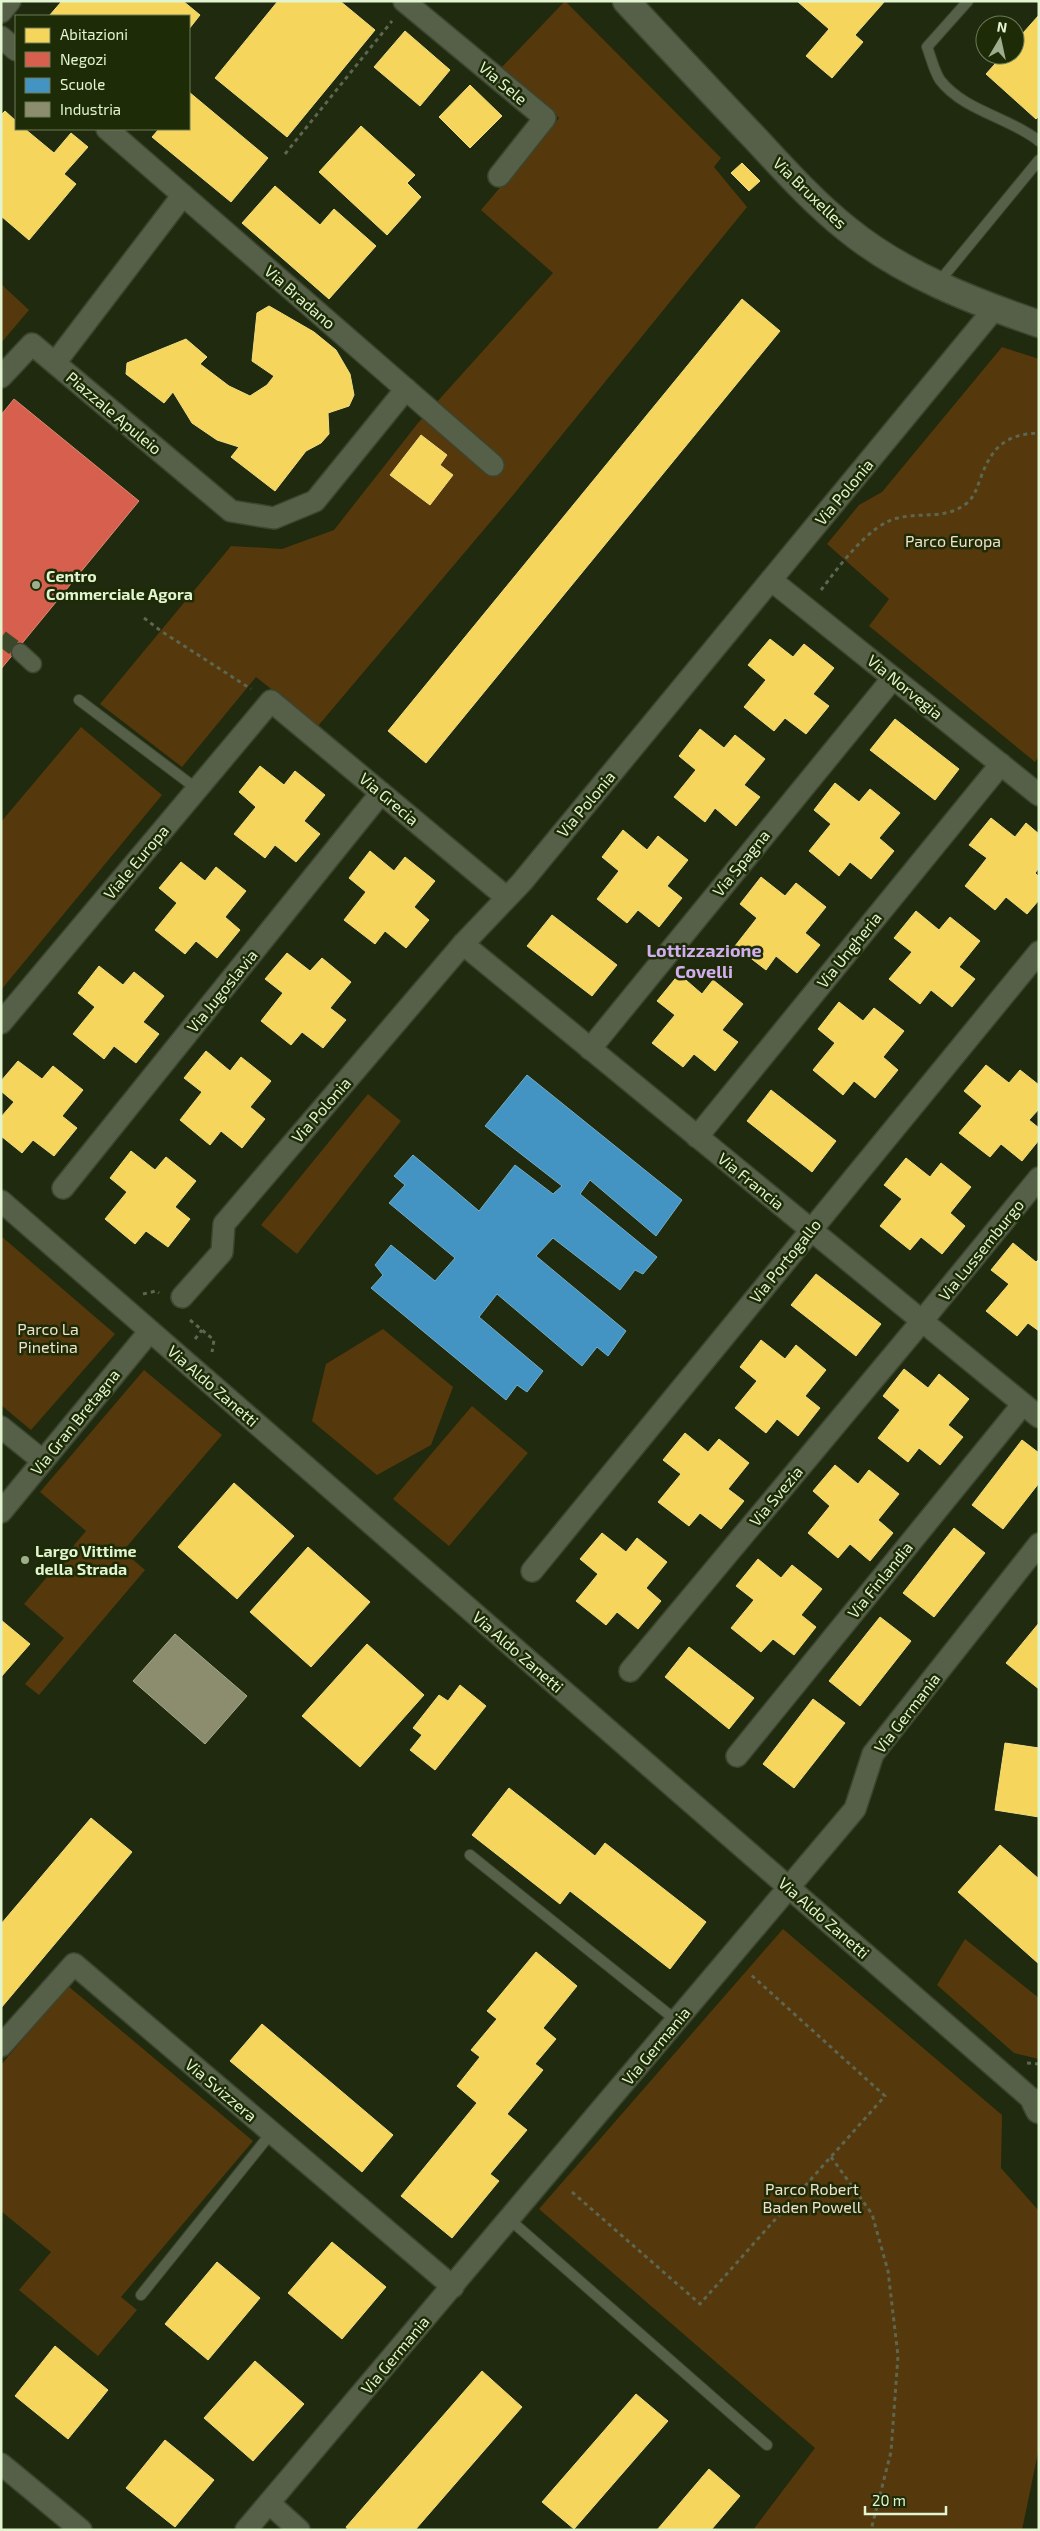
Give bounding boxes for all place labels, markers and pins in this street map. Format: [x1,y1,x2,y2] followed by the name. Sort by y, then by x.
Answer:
[46,566,193,603] place label: Centro Commerciale Agora
[30,579,42,591] marker: Centro Commerciale Agora
[35,1541,137,1578] place label: Largo Vittime della Strada
[19,1554,31,1566] marker: Largo Vittime della Strada

